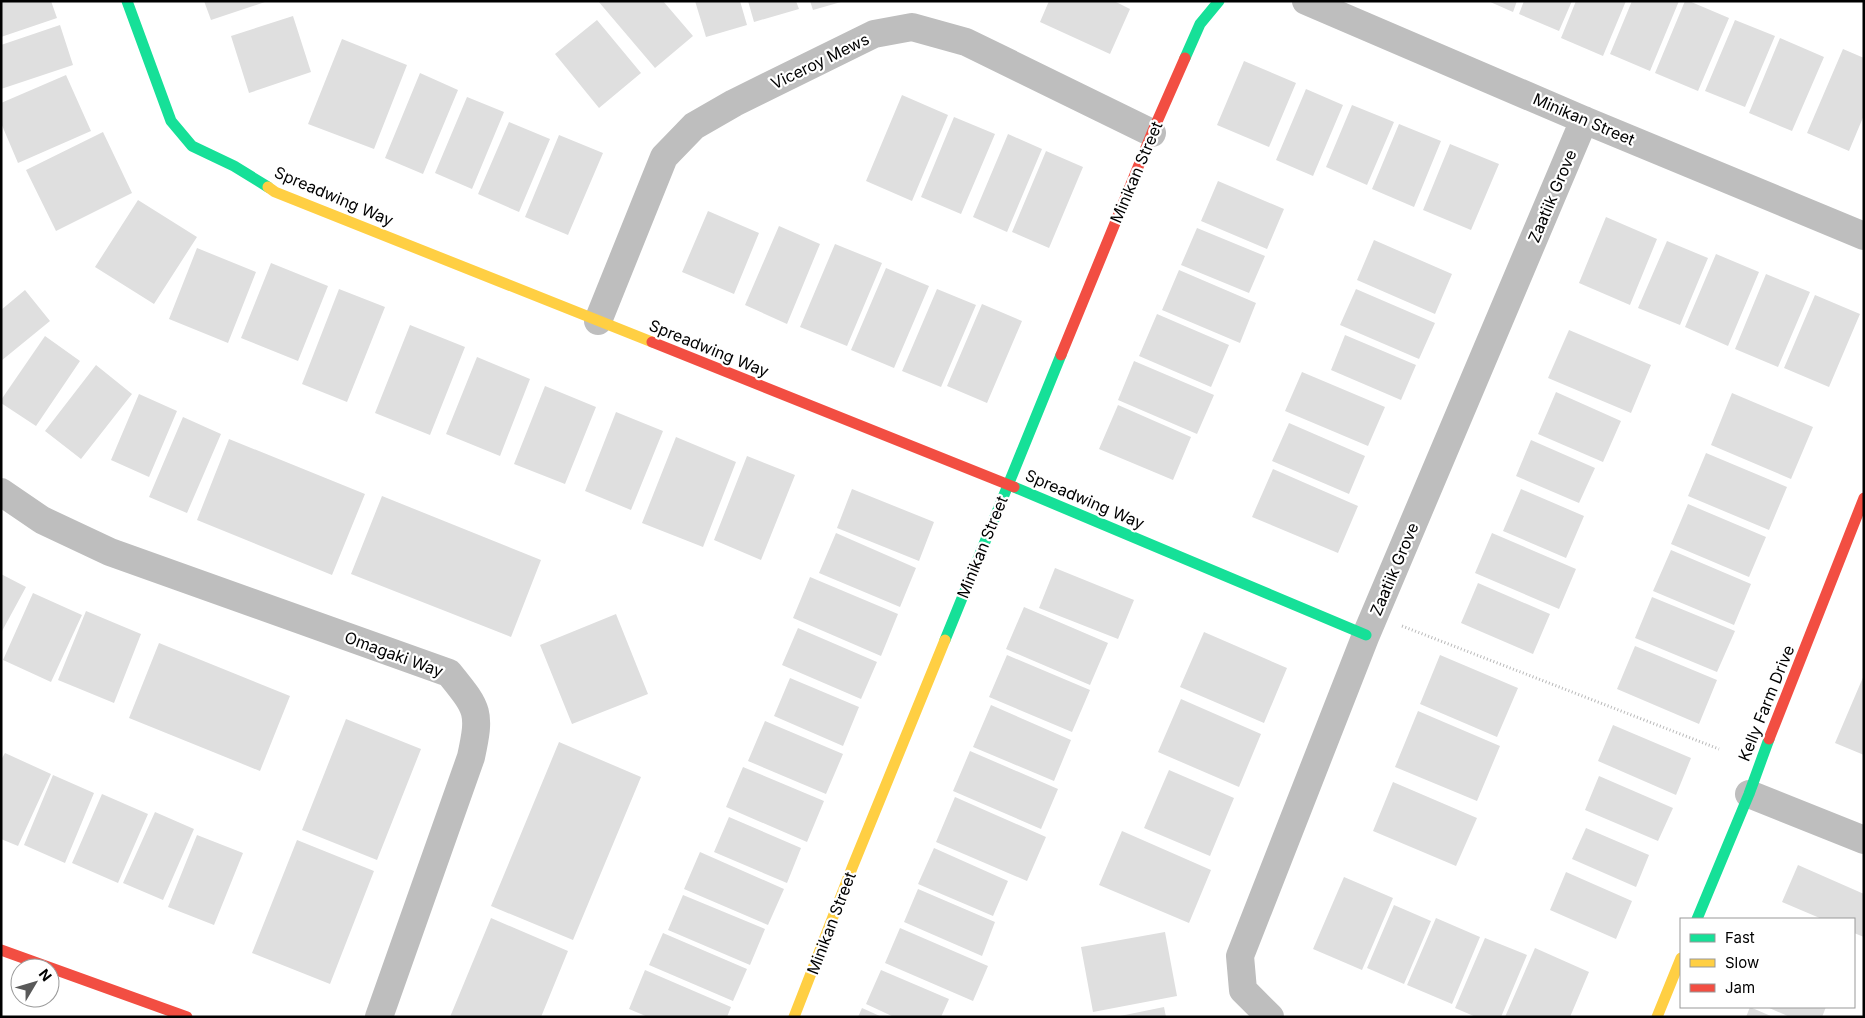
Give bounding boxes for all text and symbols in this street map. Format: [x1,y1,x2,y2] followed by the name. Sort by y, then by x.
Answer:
[768,29,872,93] street label: Viceroy Mews
[1530,89,1638,149] street label: Minikan Street
[1106,118,1166,226] street label: Minikan Street
[1523,146,1581,246] street label: Zaatiik Grove
[271,162,397,230] street label: Spreadwing Way
[646,315,772,381] street label: Spreadwing Way
[1022,465,1148,533] street label: Spreadwing Way
[952,493,1012,601] street label: Minikan Street
[1365,519,1423,619] street label: Zaatiik Grove
[342,627,446,681] street label: Omagaki Way
[1734,642,1798,764] street label: Kelly Farm Drive
[802,869,860,977] street label: Minikan Street
[1680,918,1855,1008] legend
[1725,928,1755,947] text: Fast
[1725,953,1759,972] text: Slow
[10,958,60,1008] north arrow
[36,965,56,984] text: N
[1725,978,1755,997] text: Jam

